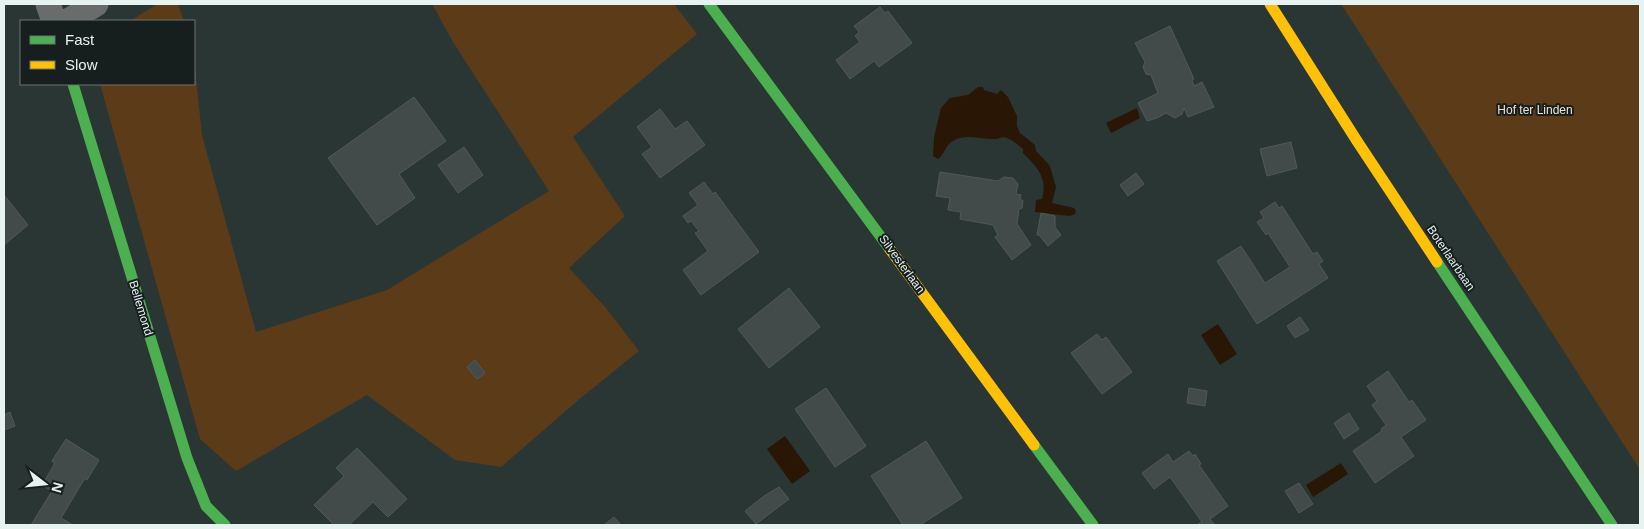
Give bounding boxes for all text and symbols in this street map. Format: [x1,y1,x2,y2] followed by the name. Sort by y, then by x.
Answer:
[20,20,195,85] legend
[65,31,95,48] text: Fast
[65,56,98,73] text: Slow
[1497,103,1573,117] park label: Hof ter Linden
[1424,223,1478,293] street label: Boterlaarbaan
[876,232,928,296] street label: Silvesterlaan
[126,279,156,337] street label: Bellemond
[20,459,70,509] north arrow
[48,481,67,495] text: N

